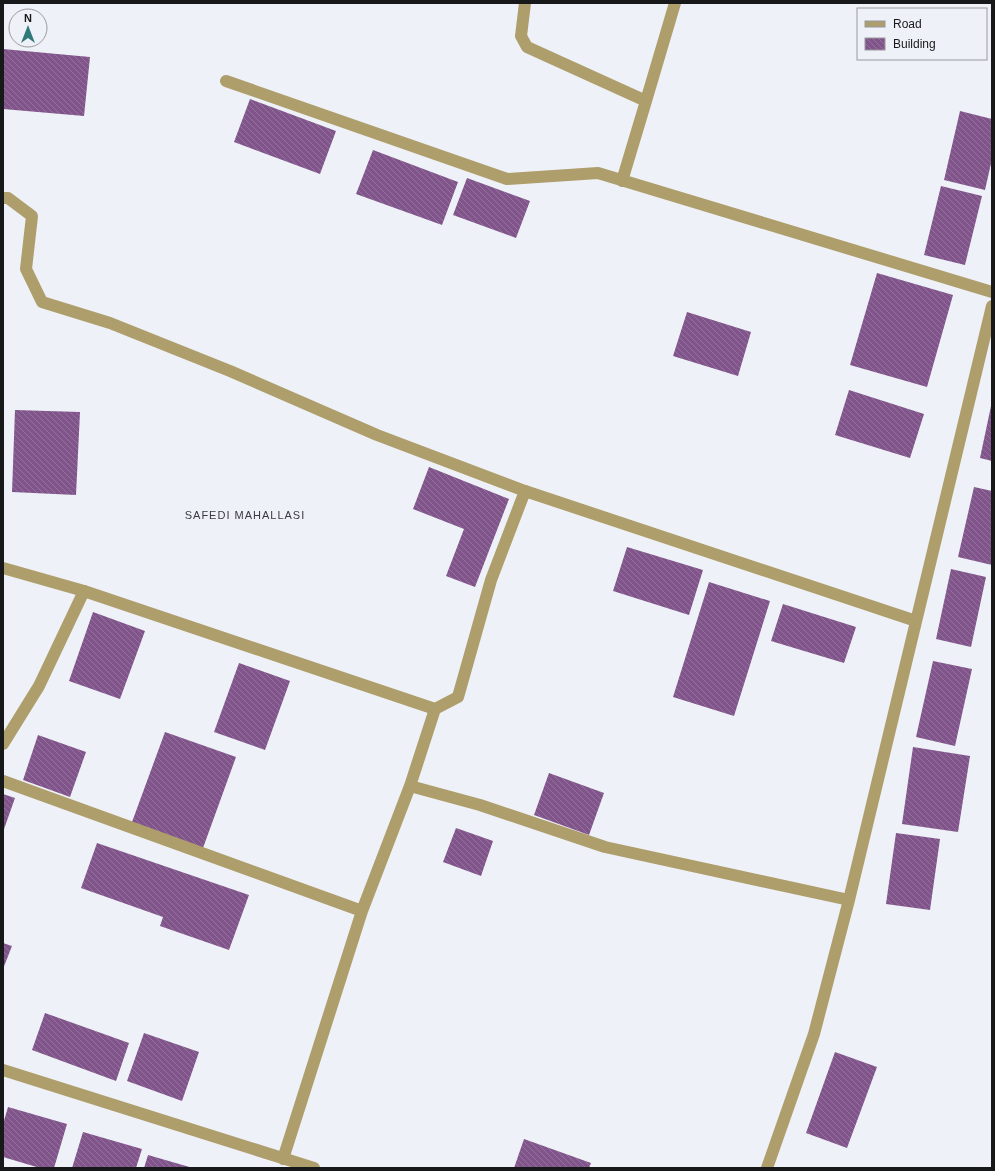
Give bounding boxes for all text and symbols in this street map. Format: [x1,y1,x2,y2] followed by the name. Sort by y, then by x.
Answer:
[8,8,48,48] north arrow
[857,8,987,60] legend
[24,12,32,24] text: N
[893,17,922,31] text: Road
[893,37,936,51] text: Building
[185,509,305,521] district label: SAFEDI MAHALLASI

